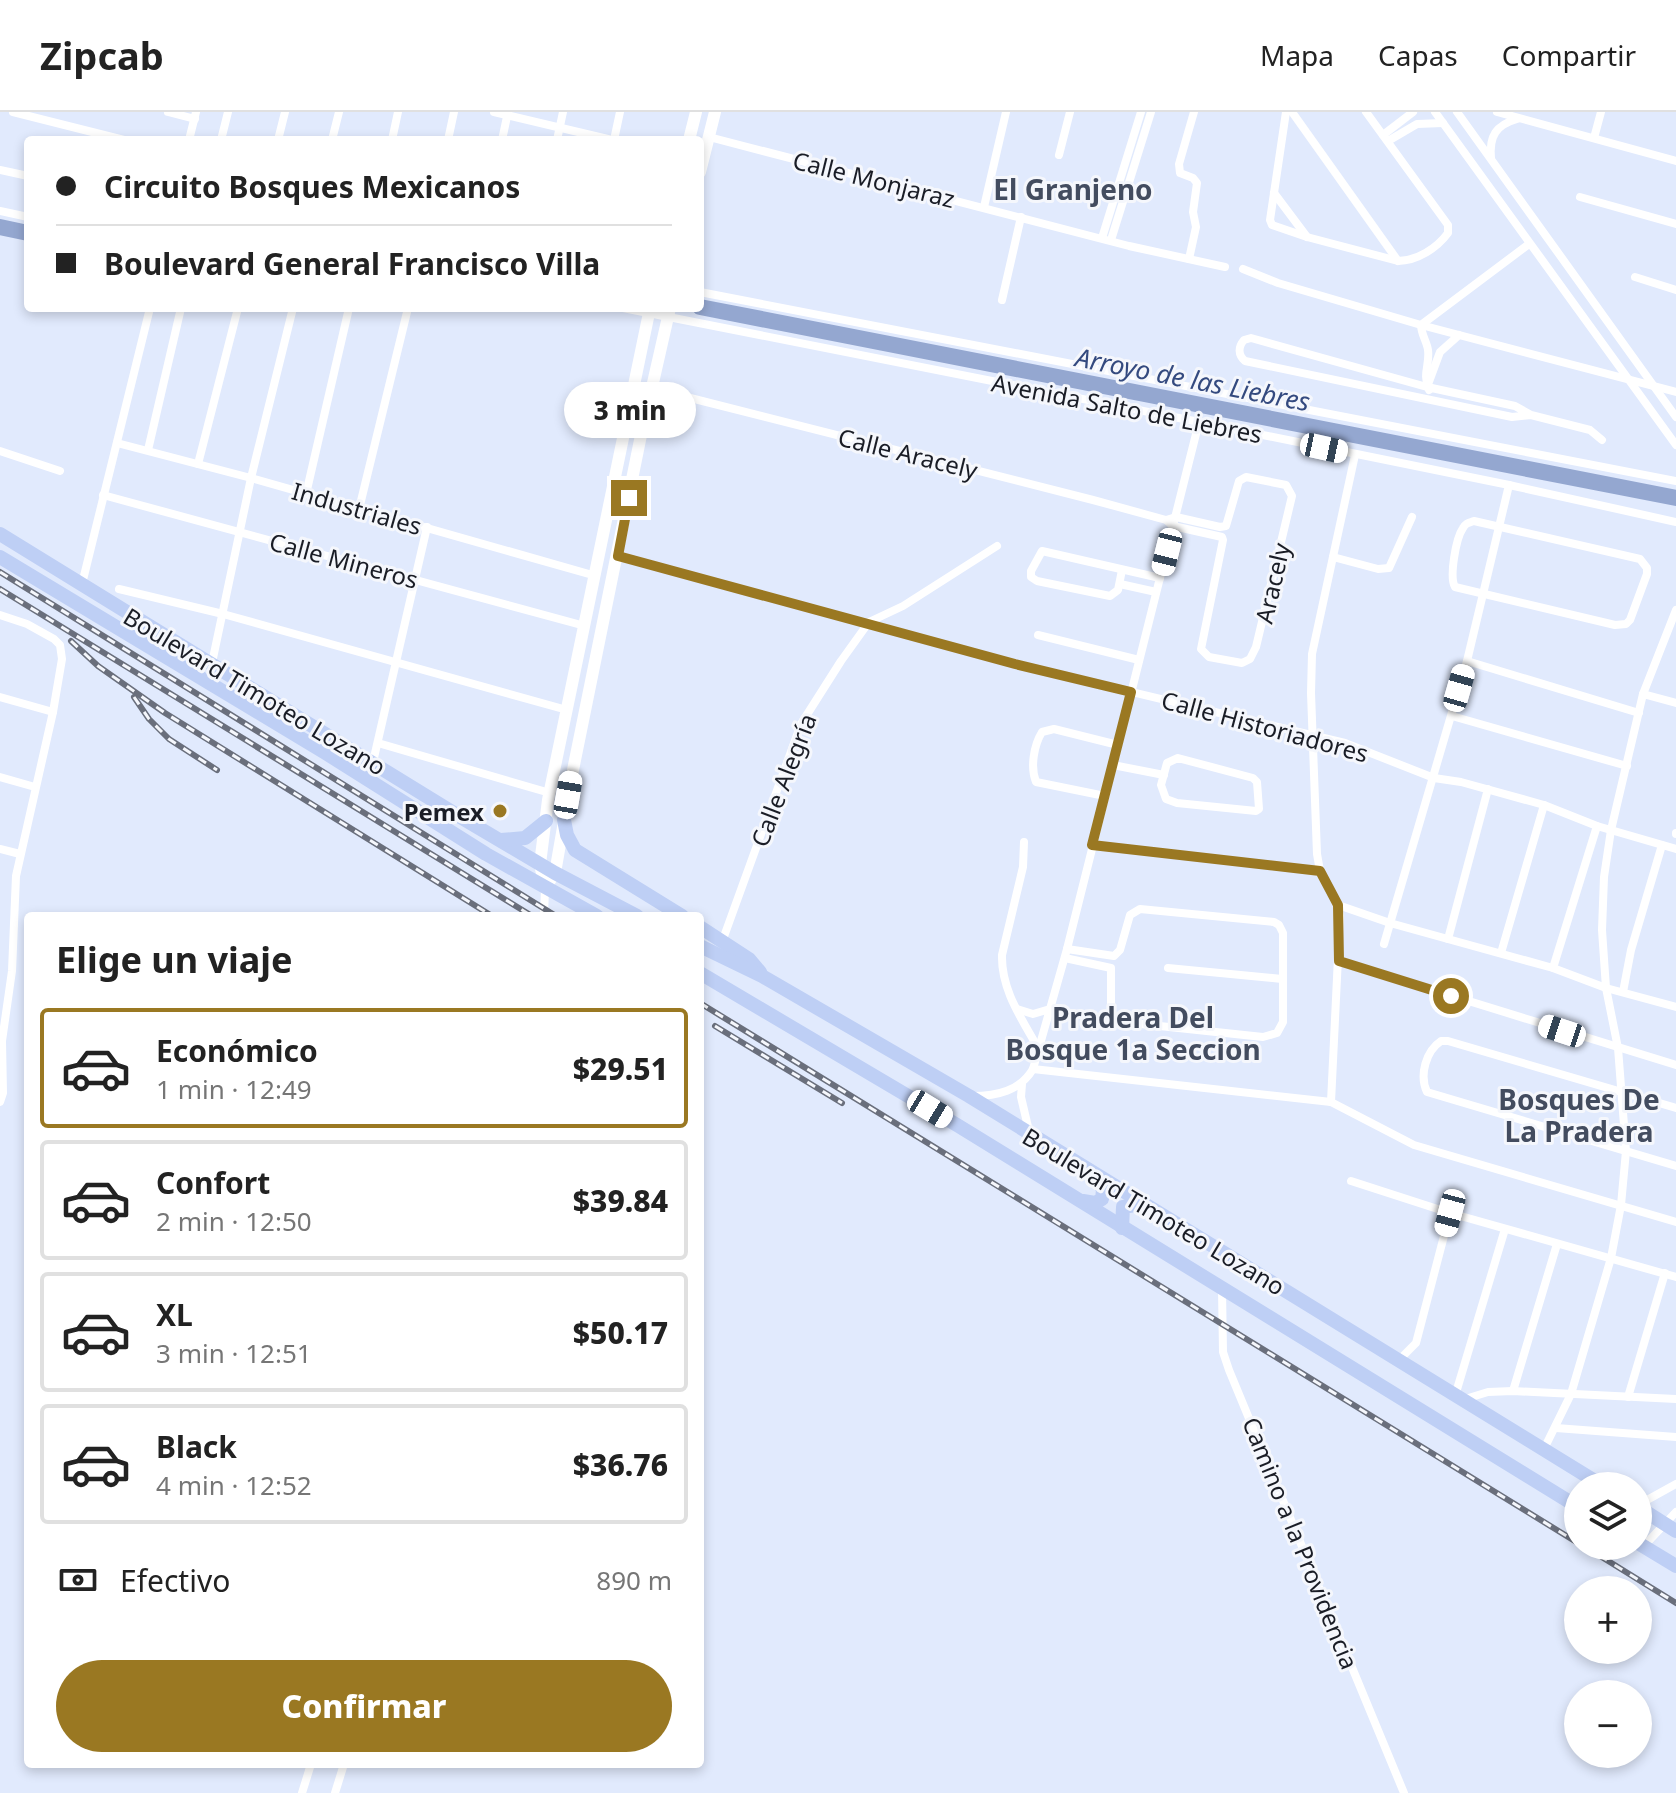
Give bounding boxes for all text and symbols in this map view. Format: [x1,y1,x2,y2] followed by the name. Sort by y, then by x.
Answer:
[40,29,164,81] text: Zipcab
[1260,36,1334,74] text: Mapa
[1378,36,1458,74] text: Capas
[1502,36,1636,74] text: Compartir
[790,143,958,215] street label: Calle Monjaraz
[104,166,520,207] text: Circuito Bosques Mexicanos
[993,170,1153,208] district label: El Granjeno
[104,243,600,284] text: Boulevard General Francisco Villa
[1071,338,1313,419] water label: Arroyo de las Liebres
[989,366,1265,450] street label: Avenida Salto de Liebres
[563,382,695,438] callout: 3 min
[594,392,666,428] text: 3 min
[835,420,982,486] street label: Calle Aracely
[1298,431,1350,465] car
[288,474,426,542] street label: Industriales
[611,480,647,516] route end
[266,524,422,596] street label: Calle Mineros
[1150,526,1184,578] car
[1247,539,1297,627] street label: Aracely
[118,599,392,783] street label: Boulevard Timoteo Lozano
[1441,662,1477,714] car
[1158,683,1372,769] street label: Calle Historiadores
[742,709,824,851] street label: Calle Alegría
[552,769,584,821] car
[404,795,484,828] place label: Pemex
[491,802,509,820] marker: Pemex
[56,935,293,984] text: Elige un viaje
[1433,978,1469,1014] route start
[1005,998,1261,1068] district label: Pradera Del Bosque 1a Seccion
[1535,1012,1589,1050] car
[156,1030,318,1071] text: Económico
[60,1032,132,1104] icon: car
[573,1048,668,1089] text: $29.51
[156,1071,312,1107] text: 1 min · 12:49
[1498,1080,1660,1150] district label: Bosques De La Pradera
[903,1086,957,1132] car
[1017,1119,1291,1303] street label: Boulevard Timoteo Lozano
[156,1162,270,1203] text: Confort
[60,1164,132,1236] icon: car
[573,1180,668,1221] text: $39.84
[1432,1187,1468,1239] car
[156,1203,312,1239] text: 2 min · 12:50
[156,1294,193,1335] text: XL
[60,1296,132,1368] icon: car
[573,1312,668,1353] text: $50.17
[156,1335,312,1371] text: 3 min · 12:51
[1235,1412,1367,1674] street label: Camino a la Providencia
[156,1426,237,1467] text: Black
[60,1428,132,1500] icon: car
[573,1444,668,1485] text: $36.76
[156,1467,312,1503] text: 4 min · 12:52
[1564,1472,1652,1768] map controls
[1564,1472,1652,1560] button: layers
[56,1558,100,1602] icon: cash
[120,1560,230,1601] text: Efectivo
[596,1562,672,1598] text: 890 m
[1564,1576,1652,1664] button: +
[56,1660,672,1752] button: Confirmar
[1564,1680,1652,1768] button: −

